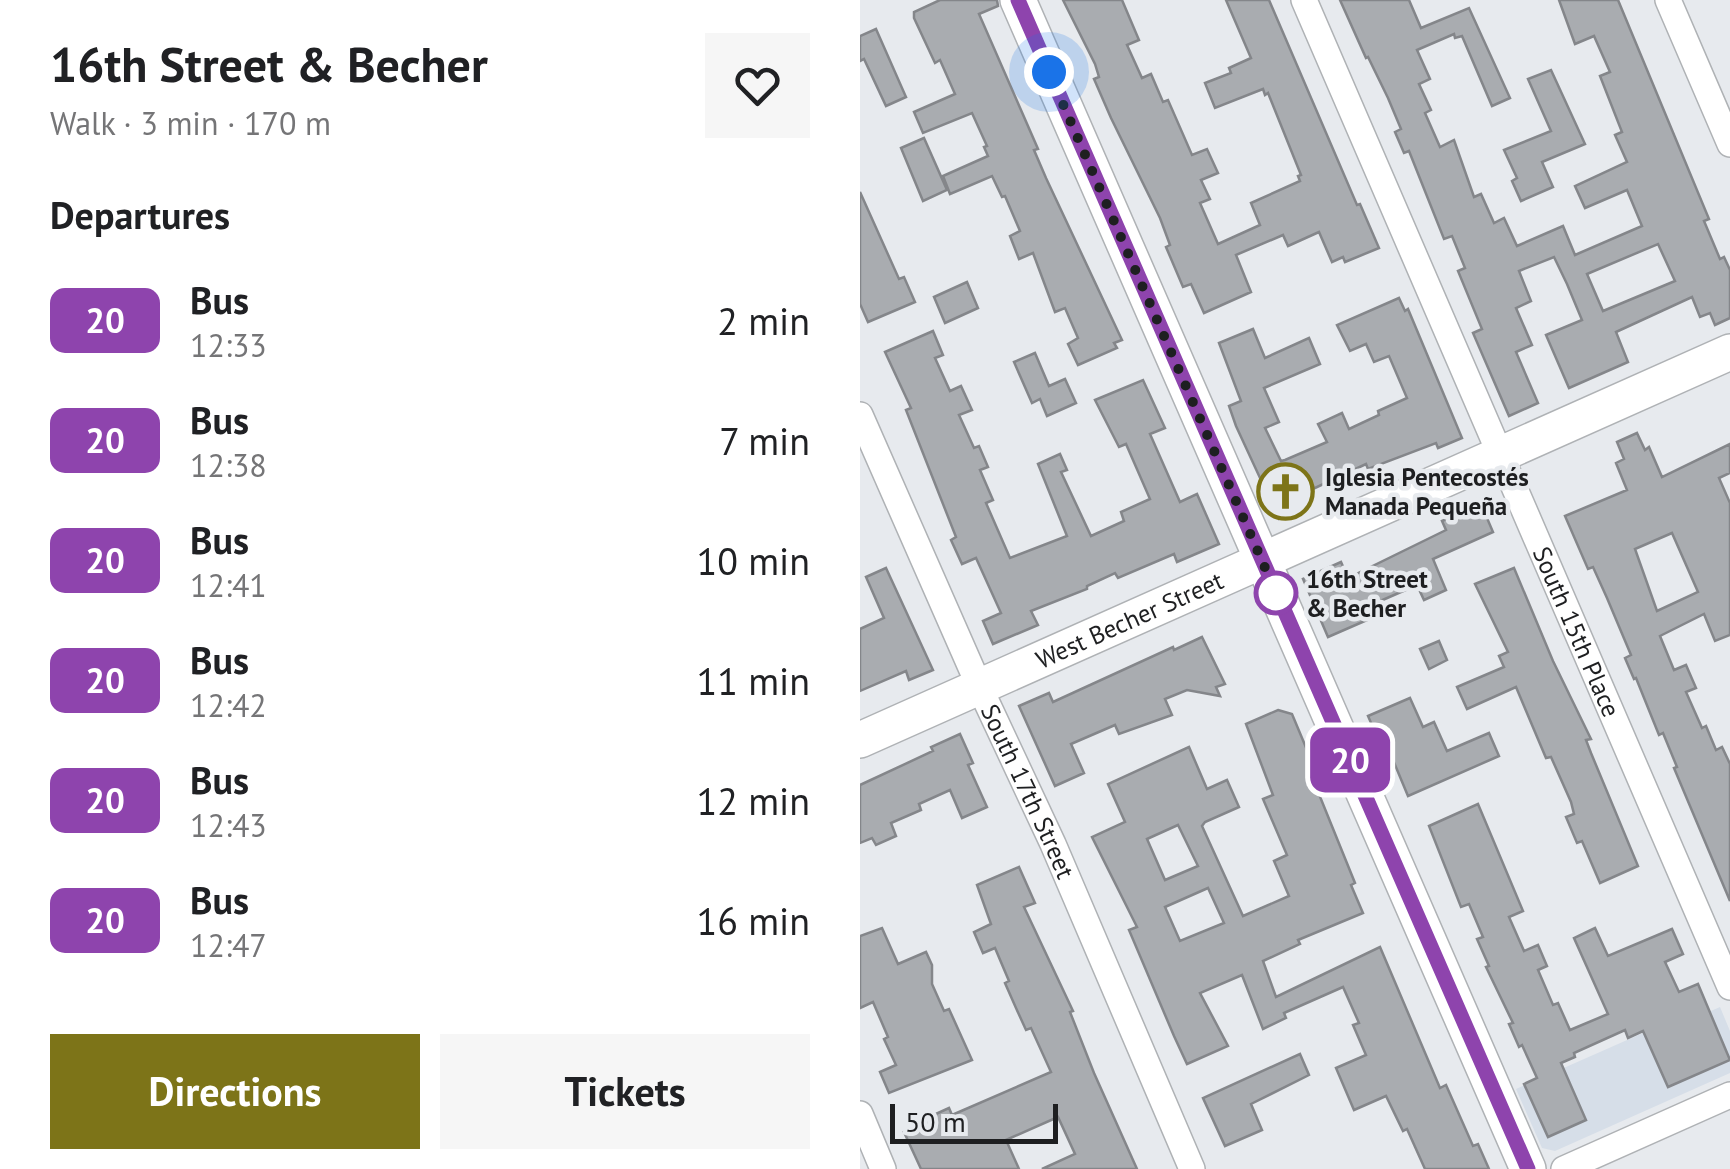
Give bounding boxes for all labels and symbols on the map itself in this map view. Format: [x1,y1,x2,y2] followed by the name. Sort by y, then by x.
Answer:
[1024,47,1074,97] your location
[1256,461,1316,521] church icon: Iglesia Pentecostés Manada Pequeña
[1325,461,1529,522] place label: Iglesia Pentecostés Manada Pequeña
[1526,542,1627,722] street label: South 15th Place
[1306,563,1428,624] place label: 16th Street & Becher
[1031,564,1229,676] street label: West Becher Street
[1255,572,1297,614] marker: 16th Street & Becher
[974,699,1082,884] street label: South 17th Street
[1305,728,1395,792] line badge: 20
[890,1099,1058,1144] scale bar

